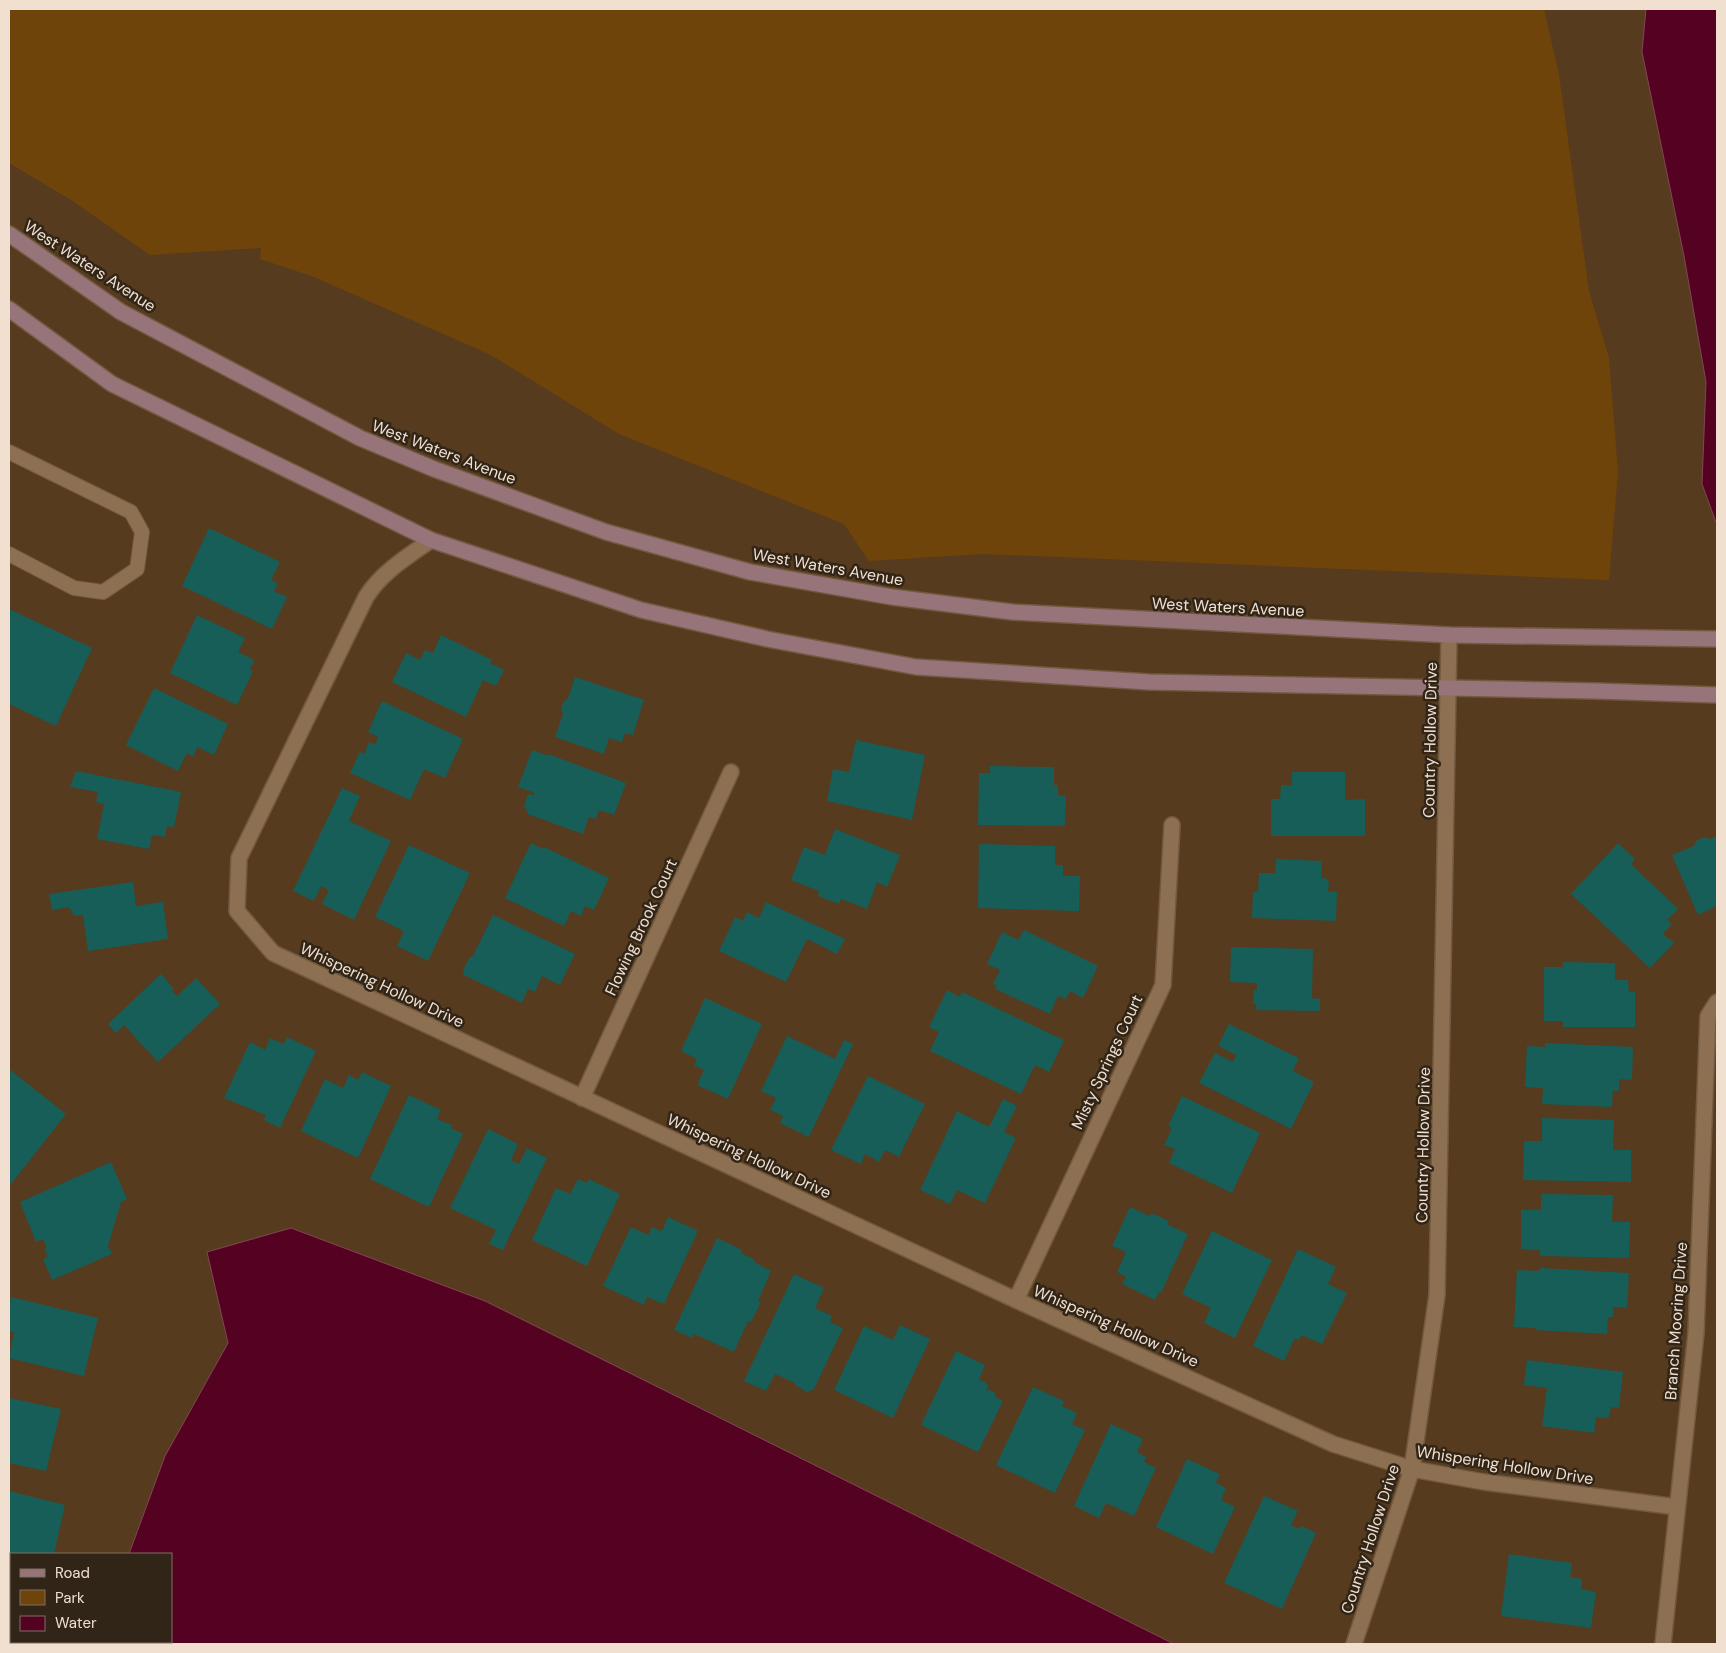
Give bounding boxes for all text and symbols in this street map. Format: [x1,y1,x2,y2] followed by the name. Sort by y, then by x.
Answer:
[20,216,160,316] street label: West Waters Avenue
[369,415,519,489] street label: West Waters Avenue
[751,543,905,591] street label: West Waters Avenue
[1151,593,1305,621] street label: West Waters Avenue
[1418,662,1442,818] street label: Country Hollow Drive
[600,855,682,999] street label: Flowing Brook Court
[297,938,467,1032] street label: Whispering Hollow Drive
[1067,991,1147,1133] street label: Misty Springs Court
[1411,1067,1435,1223] street label: Country Hollow Drive
[664,1109,834,1203] street label: Whispering Hollow Drive
[1660,1241,1692,1401] street label: Branch Mooring Drive
[1030,1280,1202,1372] street label: Whispering Hollow Drive
[1415,1441,1595,1489] street label: Whispering Hollow Drive
[1336,1462,1404,1616] street label: Country Hollow Drive
[10,1553,172,1643] legend
[55,1563,90,1583] text: Road
[55,1588,85,1608] text: Park
[55,1613,97,1633] text: Water

